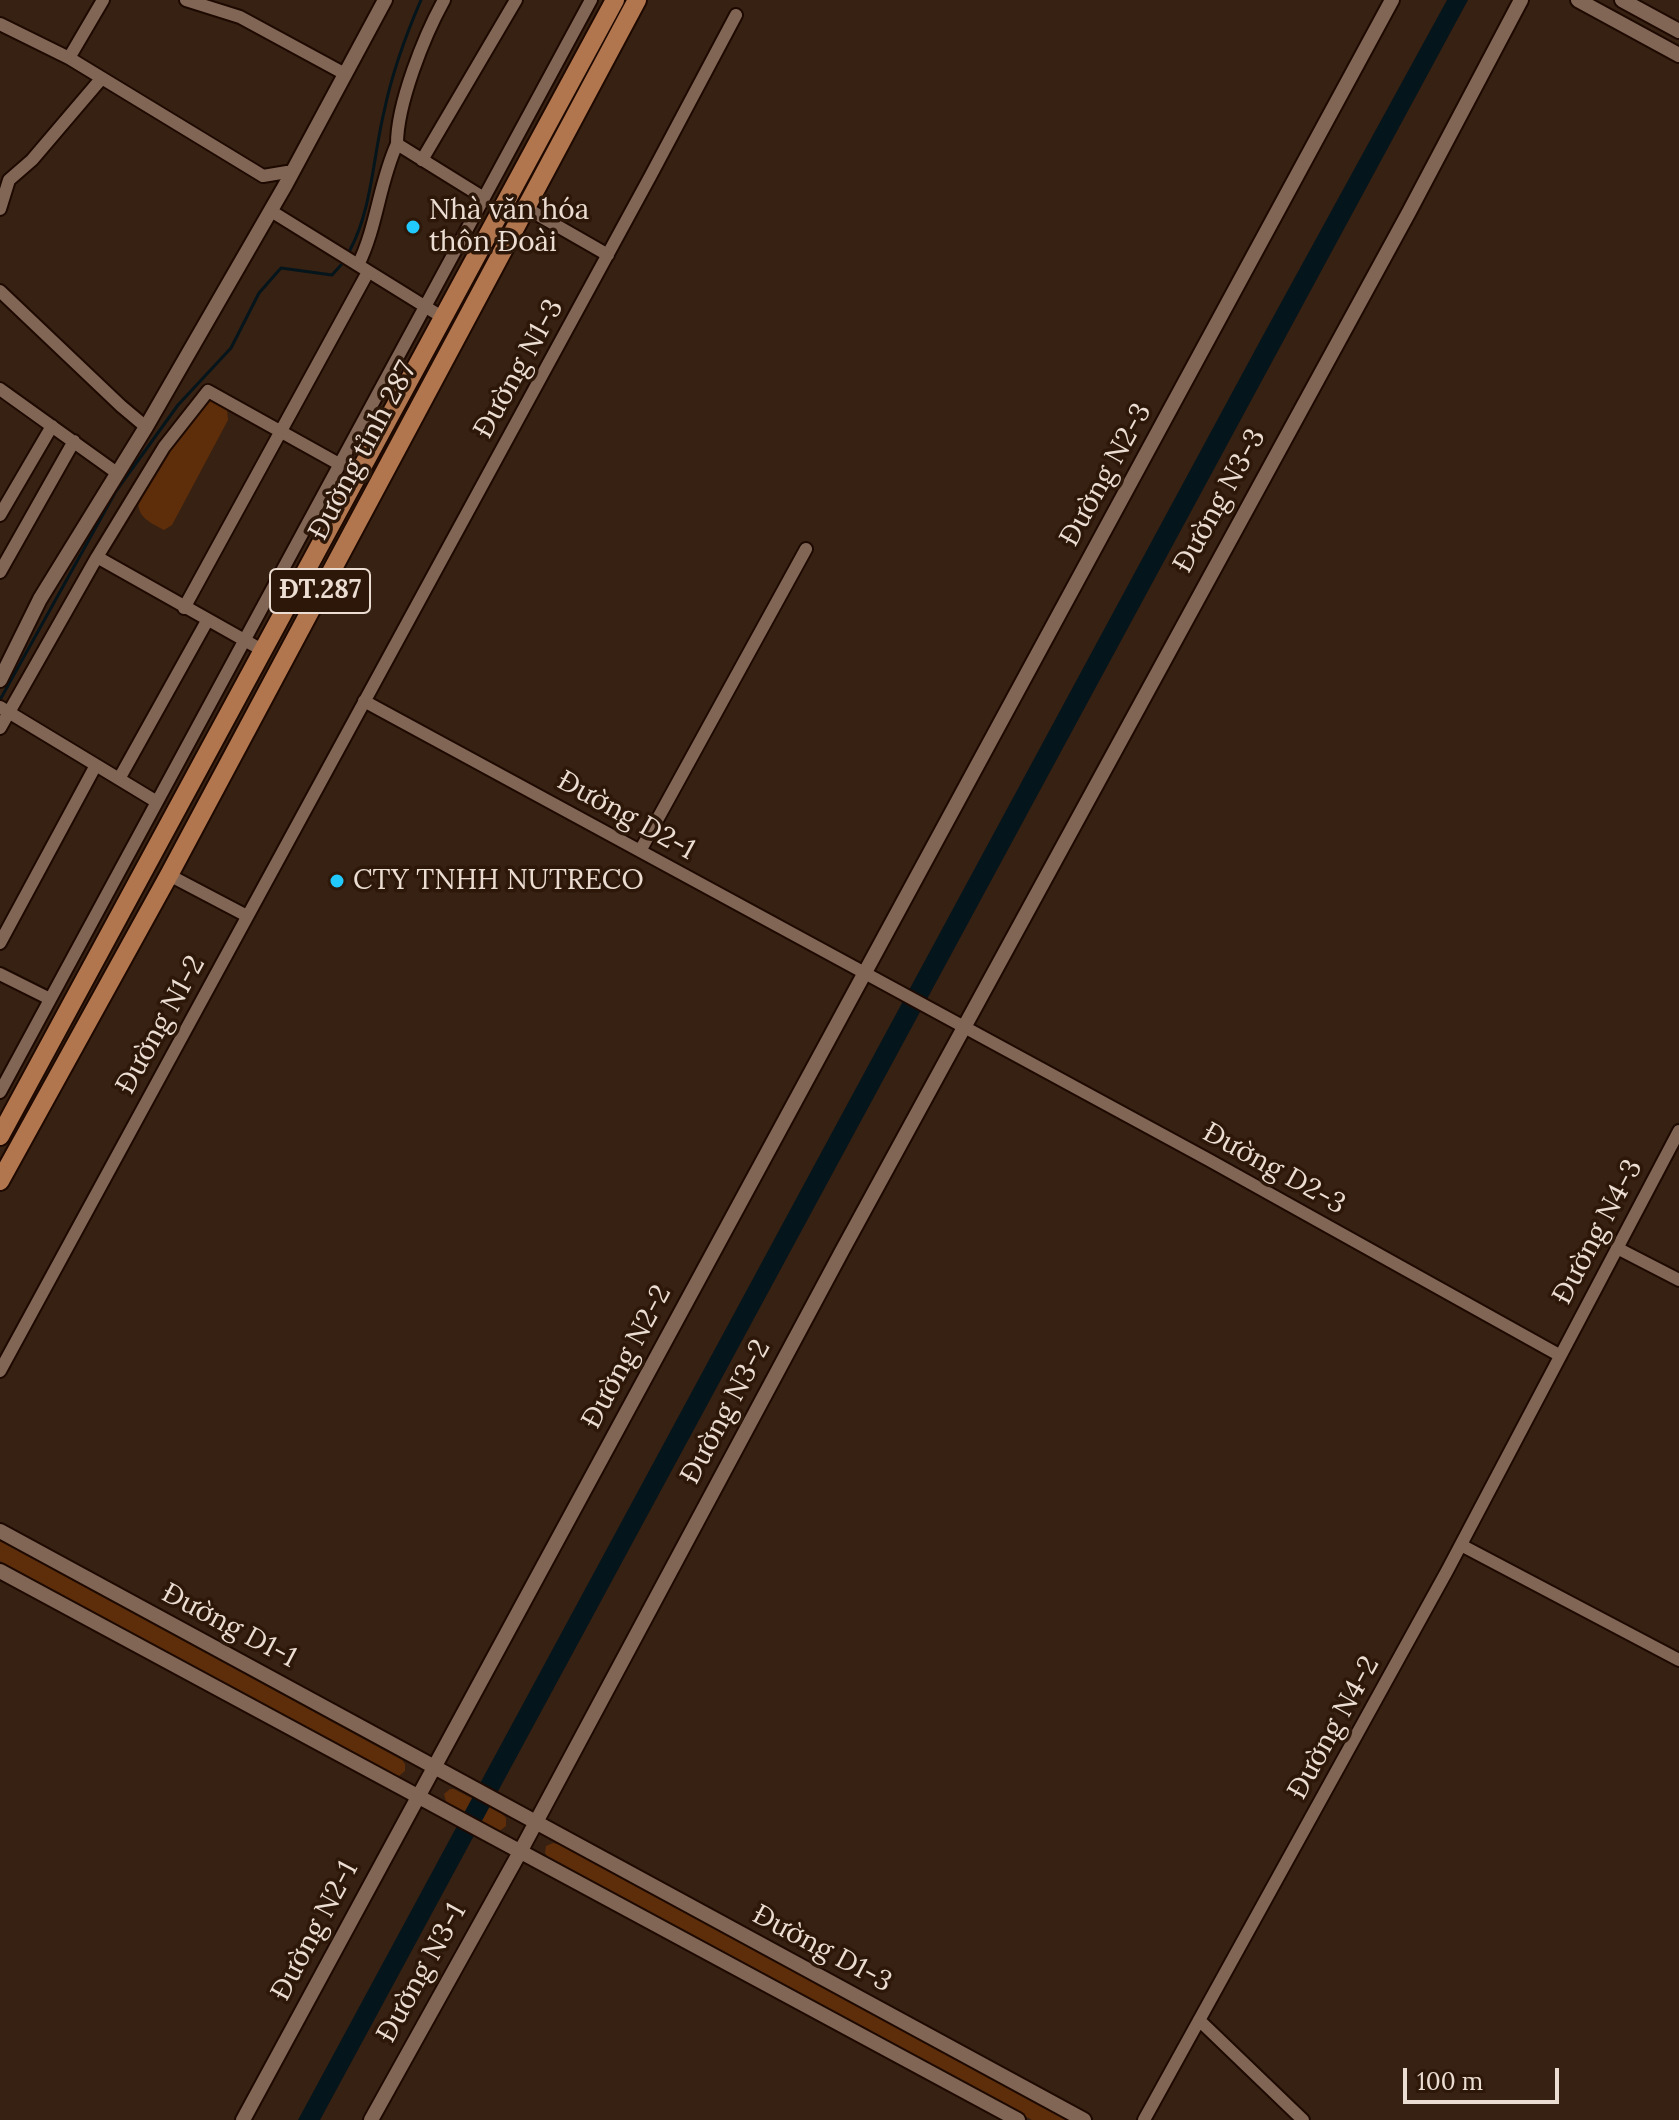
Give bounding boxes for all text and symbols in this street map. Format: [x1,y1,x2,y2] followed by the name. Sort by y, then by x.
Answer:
[429,194,589,260] place label: Nhà văn hóa thôn Đoài
[404,218,422,236] marker: Nhà văn hóa thôn Đoài
[467,294,571,444] street label: Đường N1-3
[302,356,424,546] street label: Đường tỉnh 287
[1053,398,1159,552] street label: Đường N2-3
[1167,423,1273,579] street label: Đường N3-3
[270,569,370,613] road number: ĐT.287
[551,764,701,868] street label: Đường D2-1
[353,864,644,898] place label: CTY TNHH NUTRECO
[328,872,346,890] marker: CTY TNHH NUTRECO
[109,950,213,1100] street label: Đường N1-2
[1197,1116,1351,1222] street label: Đường D2-3
[1546,1154,1650,1310] street label: Đường N4-3
[575,1280,679,1434] street label: Đường N2-2
[674,1334,778,1490] street label: Đường N3-2
[156,1577,302,1675] street label: Đường D1-1
[1281,1651,1387,1805] street label: Đường N4-2
[264,1856,366,2006] street label: Đường N2-1
[370,1898,474,2048] street label: Đường N3-1
[747,1898,897,2000] street label: Đường D1-3
[1407,2052,1563,2102] scale bar
[1417,2066,1483,2097] text: 100 m

